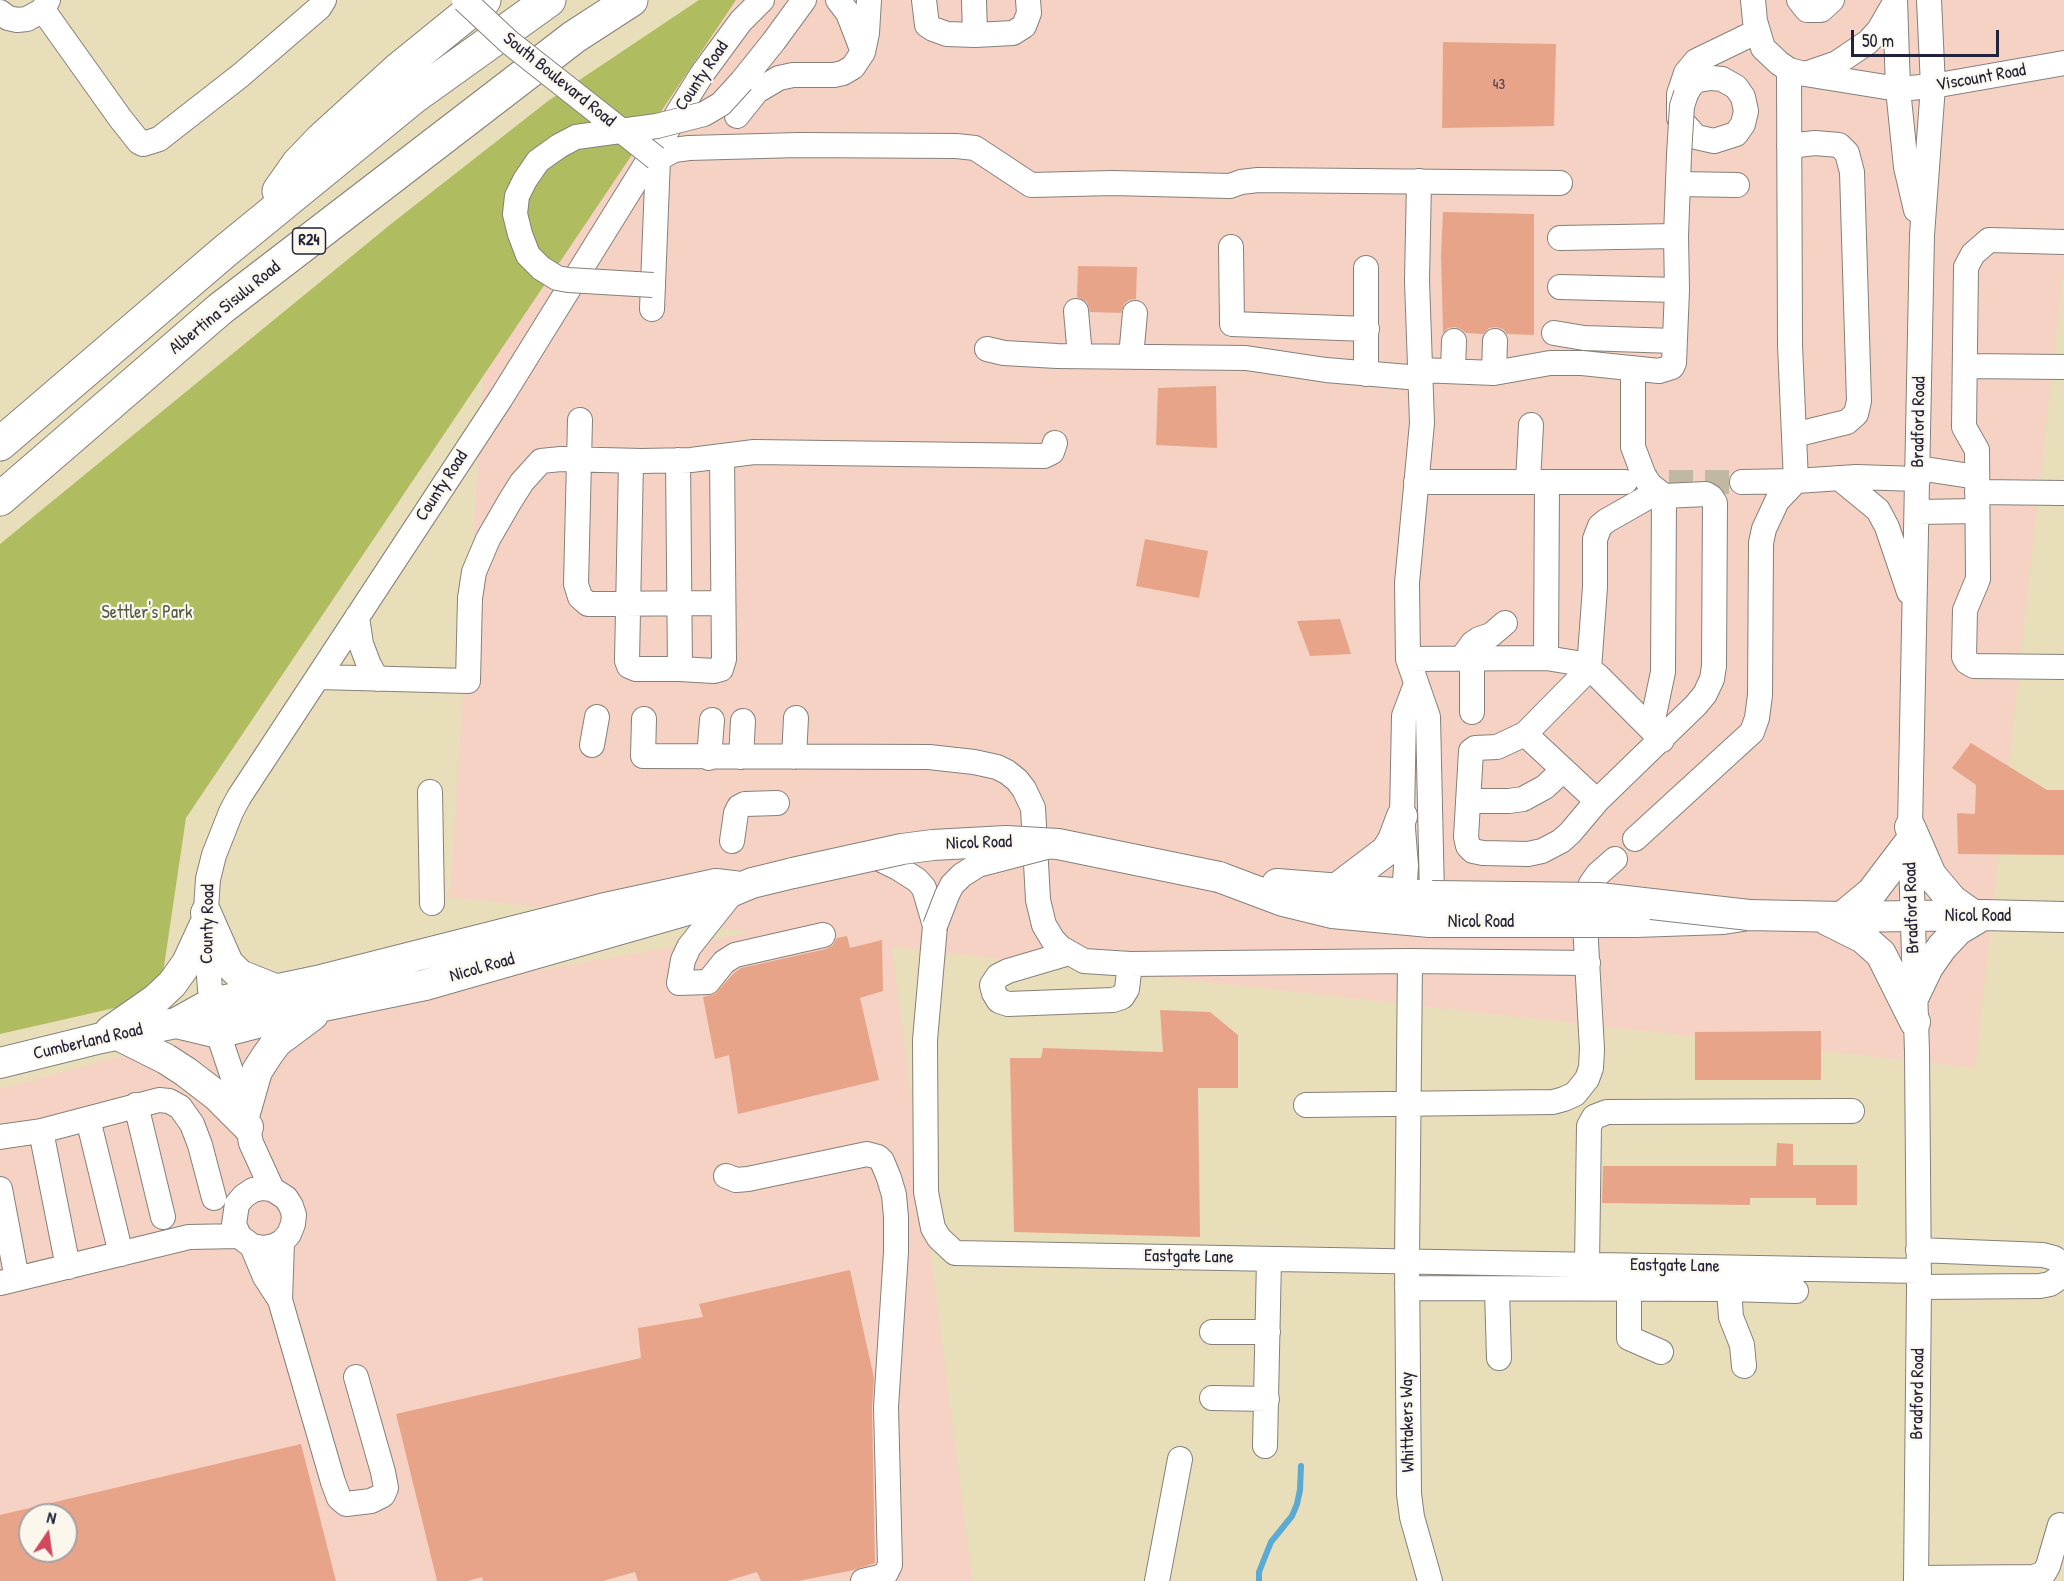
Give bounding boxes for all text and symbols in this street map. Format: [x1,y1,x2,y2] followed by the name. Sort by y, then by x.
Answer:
[1854,18,2002,56] scale bar
[499,28,619,132] street label: South Boulevard Road
[1862,28,1894,53] text: 50 m
[671,37,733,115] street label: County Road
[1935,60,2027,96] street label: Viscount Road
[1493,76,1505,94] house number: 43
[292,228,326,254] road number: R24
[165,257,285,359] street label: Albertina Sisulu Road
[1907,376,1931,468] street label: Bradford Road
[411,447,473,525] street label: County Road
[102,602,192,624] park label: Settler's Park
[946,831,1012,855] street label: Nicol Road
[1900,862,1924,954] street label: Bradford Road
[197,884,219,964] street label: County Road
[1945,905,2011,927] street label: Nicol Road
[1448,911,1514,933] street label: Nicol Road
[447,948,517,988] street label: Nicol Road
[31,1019,145,1065] street label: Cumberland Road
[1144,1245,1234,1269] street label: Eastgate Lane
[1630,1254,1720,1278] street label: Eastgate Lane
[1906,1348,1930,1440] street label: Bradford Road
[1396,1372,1420,1472] street label: Whittakers Way
[18,1503,78,1563] north arrow
[45,1506,58,1529] text: N

